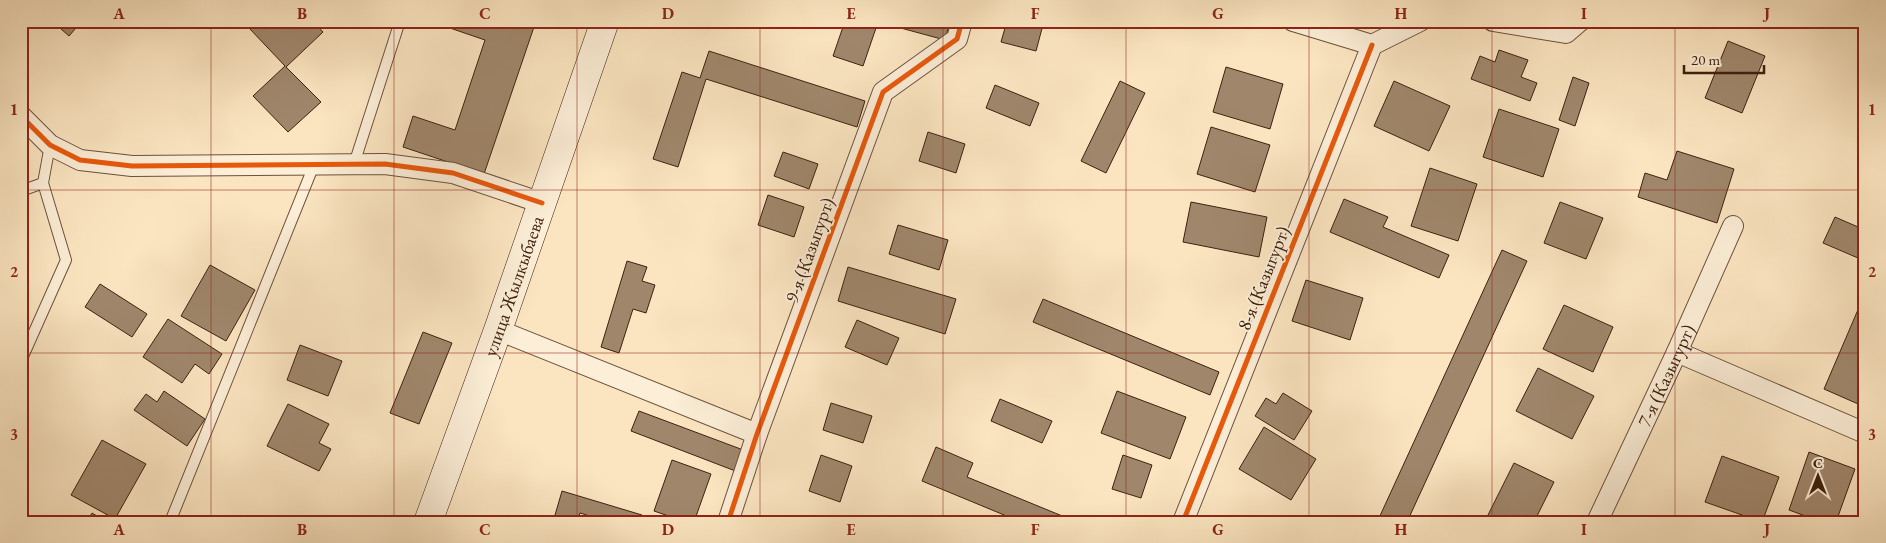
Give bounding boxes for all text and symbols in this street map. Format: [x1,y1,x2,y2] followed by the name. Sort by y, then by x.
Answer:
[112,3,125,24] text: A
[297,3,307,24] text: B
[479,3,491,24] text: C
[662,3,674,24] text: D
[846,3,856,24] text: E
[1031,3,1040,24] text: F
[1212,3,1224,24] text: G
[1395,3,1408,24] text: H
[1581,3,1587,24] text: I
[1762,3,1770,24] text: J
[1684,42,1764,74] scale bar
[1691,50,1720,69] text: 20 m
[10,99,18,120] text: 1
[1868,99,1876,120] text: 1
[779,194,840,306] street label: 9-я (Казыгурт)
[477,212,550,360] street label: улица Жылкыбаева
[1231,222,1296,334] street label: 8-я (Казыгурт)
[10,261,19,282] text: 2
[1868,261,1877,282] text: 2
[1632,320,1701,431] street label: 7-я (Казыгурт)
[10,424,18,445] text: 3
[1868,424,1876,445] text: 3
[1794,450,1844,500] north arrow
[1813,454,1823,472] text: С
[112,519,125,540] text: A
[297,519,307,540] text: B
[479,519,491,540] text: C
[662,519,674,540] text: D
[846,519,856,540] text: E
[1031,519,1040,540] text: F
[1212,519,1224,540] text: G
[1395,519,1408,540] text: H
[1581,519,1587,540] text: I
[1762,519,1770,540] text: J

